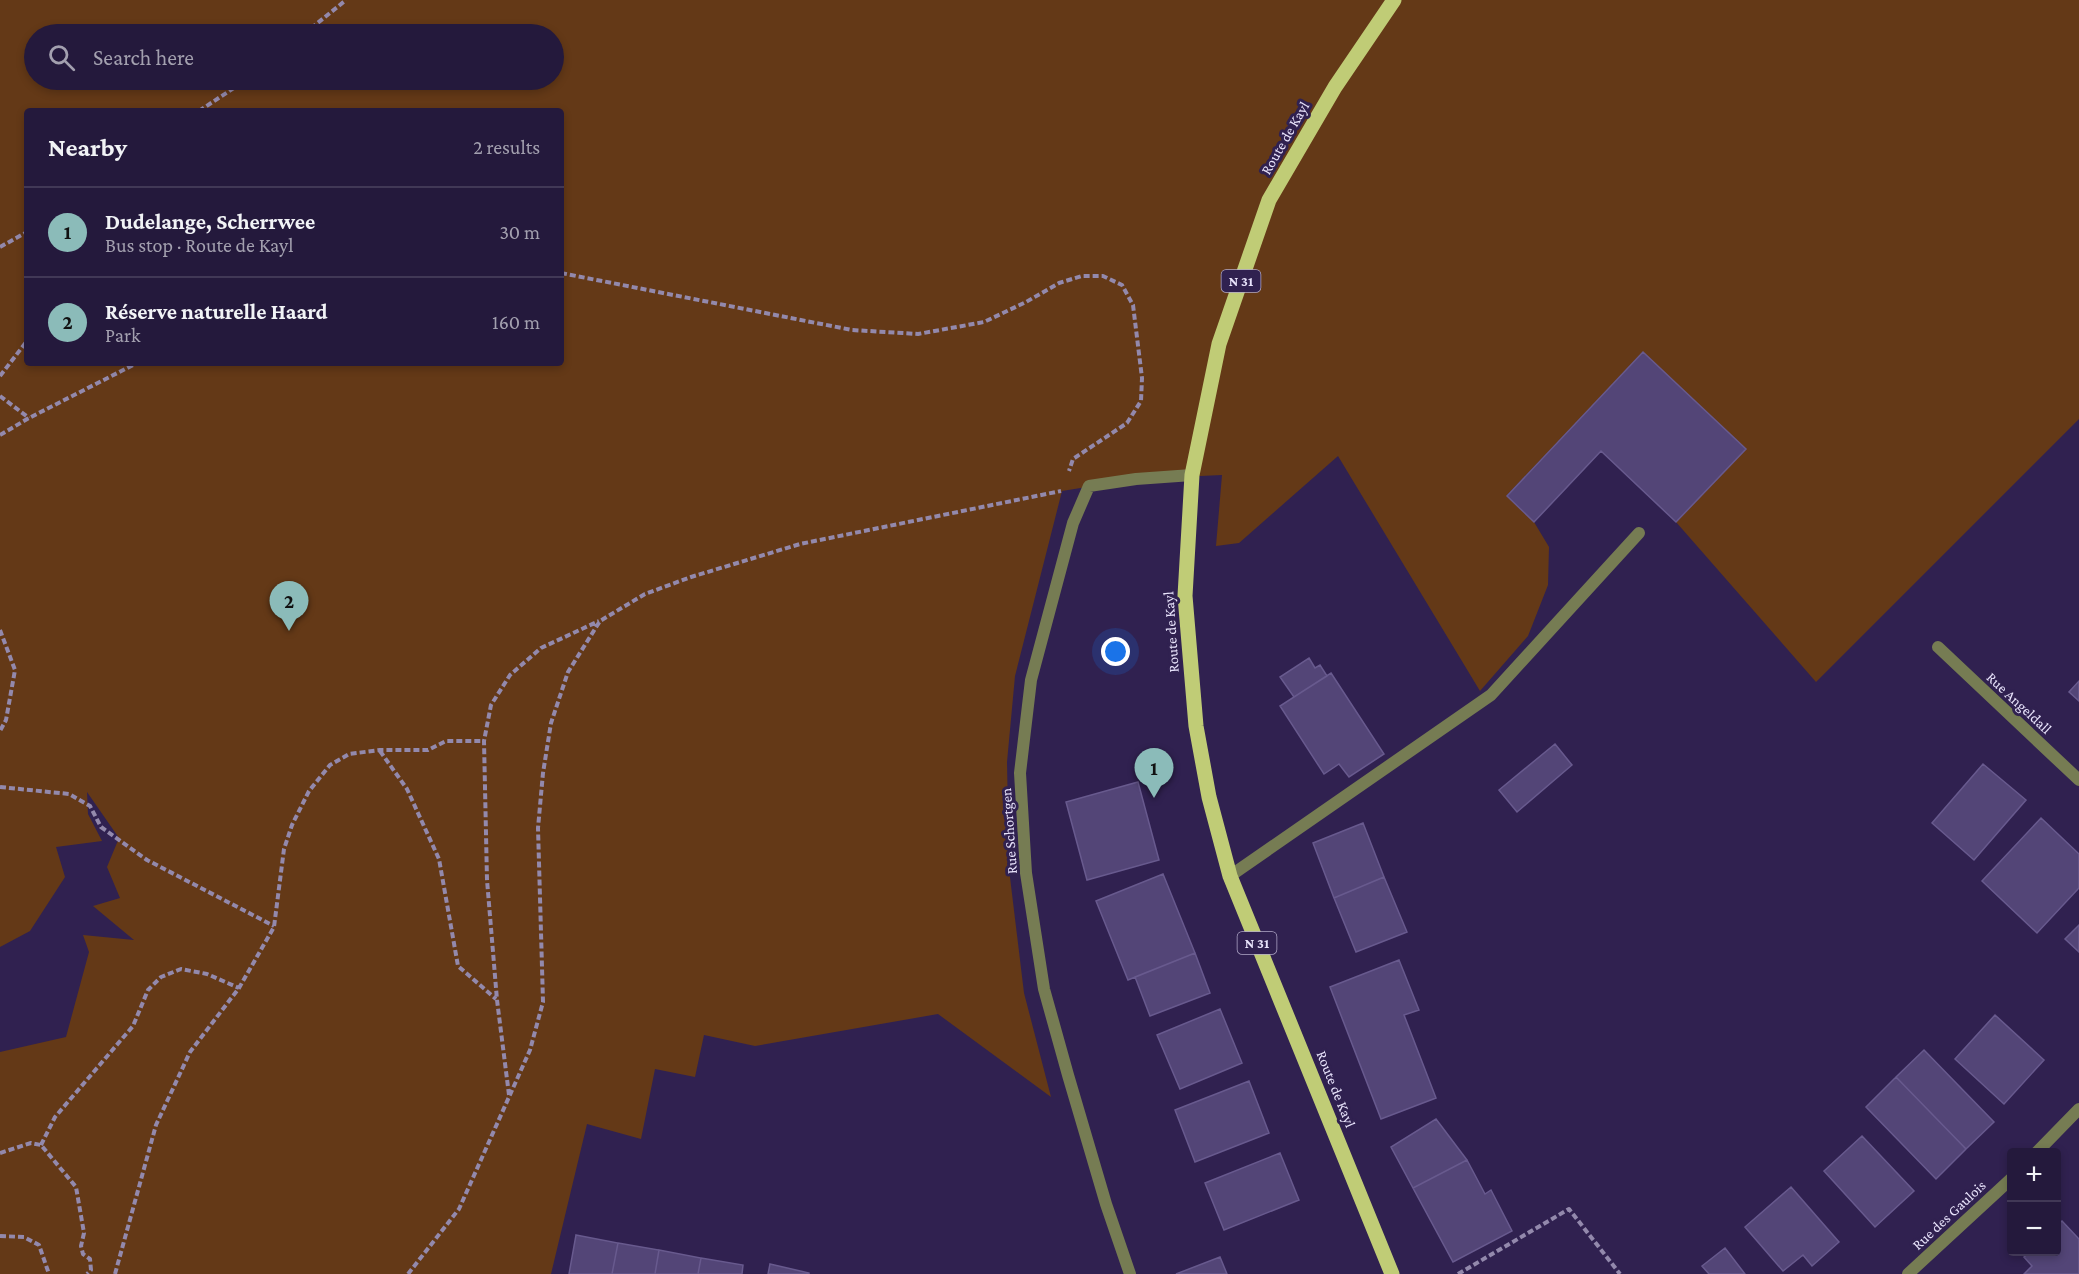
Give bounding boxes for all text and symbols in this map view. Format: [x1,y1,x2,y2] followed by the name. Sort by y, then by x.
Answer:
[24,24,564,90] search box
[45,41,78,74] icon: search
[93,45,194,70] text: Search here
[1258,99,1313,178] street label: Route de Kayl
[48,133,127,162] text: Nearby
[473,136,540,158] text: 2 results
[105,209,315,234] text: Dudelange, Scherrwee
[64,221,71,243] text: 1
[499,221,540,243] text: 30 m
[105,234,294,256] text: Bus stop · Route de Kayl
[1222,270,1260,292] road number: N 31
[105,299,328,324] text: Réserve naturelle Haard
[62,311,73,333] text: 2
[492,311,540,333] text: 160 m
[105,324,141,346] text: Park
[270,582,308,631] pin: 2
[1160,591,1183,673] street label: Route de Kayl
[1101,637,1130,666] your location
[1983,669,2055,738] street label: Rue Angeldall
[1134,748,1174,798] pin: 1
[998,787,1021,875] street label: Rue Schortgen
[1238,932,1276,954] road number: N 31
[1312,1048,1359,1130] street label: Route de Kayl
[2007,1148,2061,1256] map controls
[2007,1148,2061,1202] button: +
[1909,1177,1989,1253] street label: Rue des Gaulois
[2007,1202,2061,1256] button: −

